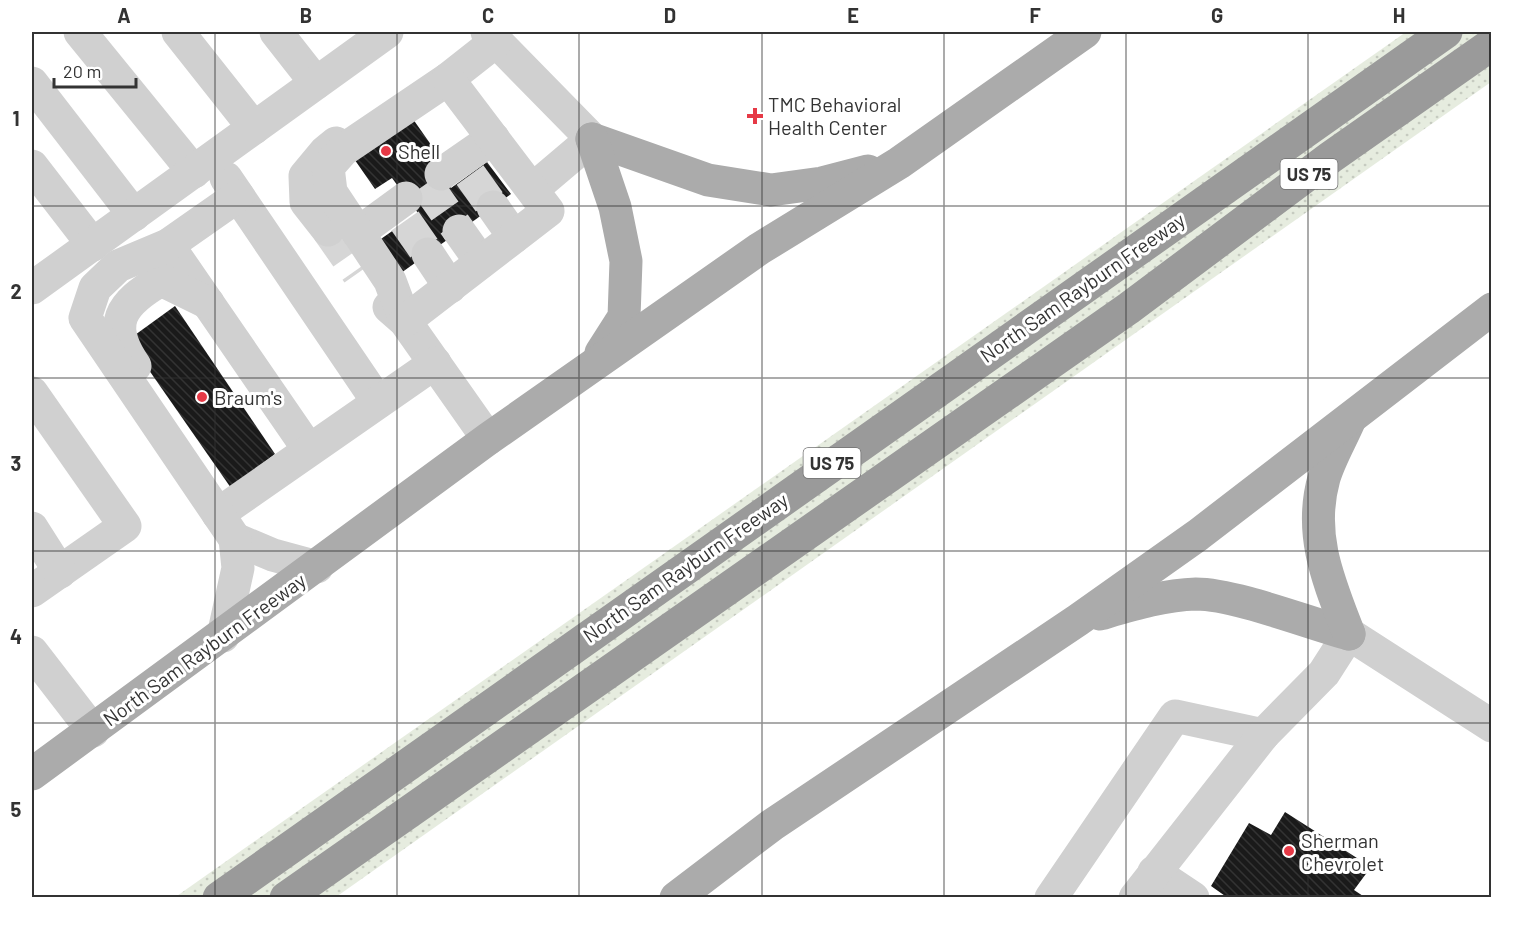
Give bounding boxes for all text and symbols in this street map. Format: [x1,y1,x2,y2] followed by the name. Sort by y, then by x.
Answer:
[117,3,131,27] text: A
[300,3,312,27] text: B
[482,3,494,27] text: C
[664,3,676,27] text: D
[847,3,859,27] text: E
[1029,3,1041,27] text: F
[1211,3,1223,27] text: G
[1393,3,1405,27] text: H
[54,51,136,89] scale bar
[63,60,101,82] text: 20 m
[768,92,901,139] place label: TMC Behavioral Health Center
[12,106,20,130] text: 1
[746,107,764,125] marker: TMC Behavioral Health Center
[398,139,440,163] place label: Shell
[379,144,393,158] marker: Shell
[1280,159,1338,189] road number: US 75
[975,207,1189,367] street label: North Sam Rayburn Freeway
[10,279,22,303] text: 2
[214,385,282,409] place label: Braum's
[195,390,209,404] marker: Braum's
[804,448,860,478] road number: US 75
[11,451,21,475] text: 3
[578,487,792,647] street label: North Sam Rayburn Freeway
[98,567,310,731] street label: North Sam Rayburn Freeway
[10,624,22,648] text: 4
[11,797,22,821] text: 5
[1301,828,1384,875] place label: Sherman Chevrolet
[1282,844,1296,858] marker: Sherman Chevrolet

